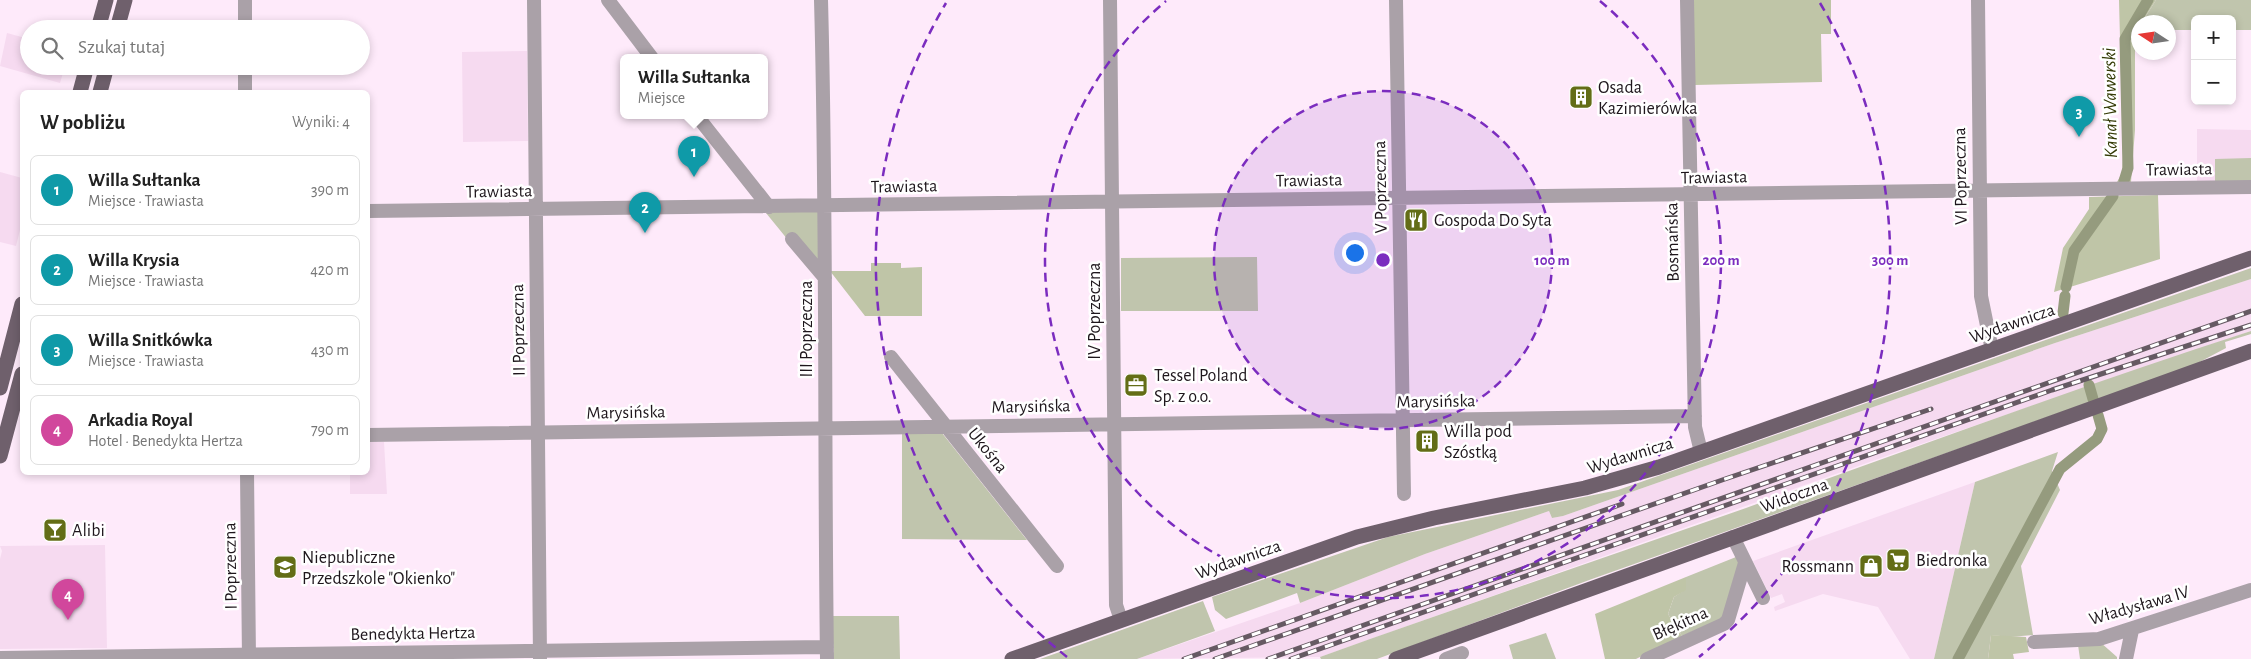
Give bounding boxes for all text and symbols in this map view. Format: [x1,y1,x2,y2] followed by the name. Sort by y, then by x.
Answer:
[2131,15,2176,60] north arrow
[2191,15,2236,105] map controls
[2191,15,2236,60] button: +
[20,20,370,75] search box
[38,34,66,62] icon: search
[78,38,165,57] text: Szukaj tutaj
[2100,48,2121,158] water label: Kanał Wawerski
[620,54,768,119] popup
[2191,60,2236,105] button: −
[638,68,750,87] text: Willa Sułtanka
[1598,79,1698,118] place label: Osada Kazimierówka
[1568,84,1594,110] building icon: Osada Kazimierówka
[638,90,685,106] text: Miejsce
[2063,96,2095,137] pin: 3
[40,112,125,133] text: W pobliżu
[292,114,350,130] text: Wyniki: 4
[1951,127,1971,225] street label: VI Poprzeczna
[678,136,710,177] pin: 1
[1371,140,1391,234] street label: V Poprzeczna
[2145,160,2213,180] street label: Trawiasta
[1680,168,1748,188] street label: Trawiasta
[88,171,201,190] text: Willa Sułtanka
[1275,171,1343,191] street label: Trawiasta
[870,177,938,197] street label: Trawiasta
[54,182,60,198] text: 1
[311,182,349,198] text: 390 m
[465,182,533,202] street label: Trawiasta
[629,192,661,233] pin: 2
[88,193,204,209] text: Miejsce · Trawiasta
[1663,202,1683,282] street label: Bosmańska
[1403,207,1429,233] restaurant icon: Gospoda Do Syta
[1434,212,1552,230] place label: Gospoda Do Syta
[1342,240,1368,266] your location
[88,251,180,270] text: Willa Krysia
[1374,251,1392,269] centre of rings
[1534,253,1570,268] text: 100 m
[1702,253,1740,268] text: 200 m
[1872,253,1908,268] text: 300 m
[53,262,61,278] text: 2
[310,262,349,278] text: 420 m
[1086,262,1104,360] street label: IV Poprzeczna
[88,273,204,289] text: Miejsce · Trawiasta
[798,280,816,378] street label: III Poprzeczna
[509,284,529,376] street label: II Poprzeczna
[1967,301,2057,347] street label: Wydawnicza
[88,331,213,350] text: Willa Snitkówka
[54,342,60,358] text: 3
[311,342,349,358] text: 430 m
[88,353,204,369] text: Miejsce · Trawiasta
[1154,367,1248,406] place label: Tessel Poland Sp. z o.o.
[1123,372,1149,398] office icon: Tessel Poland Sp. z o.o.
[1396,392,1476,412] street label: Marysińska
[991,397,1071,417] street label: Marysińska
[586,403,666,423] street label: Marysińska
[88,411,193,430] text: Arkadia Royal
[53,422,61,438] text: 4
[311,422,349,438] text: 790 m
[1444,423,1512,462] place label: Willa pod Szóstką
[964,425,1011,477] street label: Ukośna
[1414,428,1440,454] building icon: Willa pod Szóstką
[88,433,243,449] text: Hotel · Benedykta Hertza
[1585,434,1675,478] street label: Wydawnicza
[1758,475,1831,516] street label: Widoczna
[42,517,68,543] bar icon: Alibi
[72,522,105,540] place label: Alibi
[221,522,241,610] street label: I Poprzeczna
[1193,537,1283,583] street label: Wydawnicza
[1885,547,1911,573] supermarket icon: Biedronka
[302,549,455,588] place label: Niepubliczne Przedszkole "Okienko"
[1916,552,1988,570] place label: Biedronka
[1858,553,1884,579] shop icon: Rossmann
[272,554,298,580] school or university icon: Niepubliczne Przedszkole "Okienko"
[1782,558,1854,576] place label: Rossmann
[52,579,84,620] pin: 4
[2087,583,2192,629] street label: Władysława IV
[1650,604,1711,644] street label: Błękitna
[350,624,476,644] street label: Benedykta Hertza

